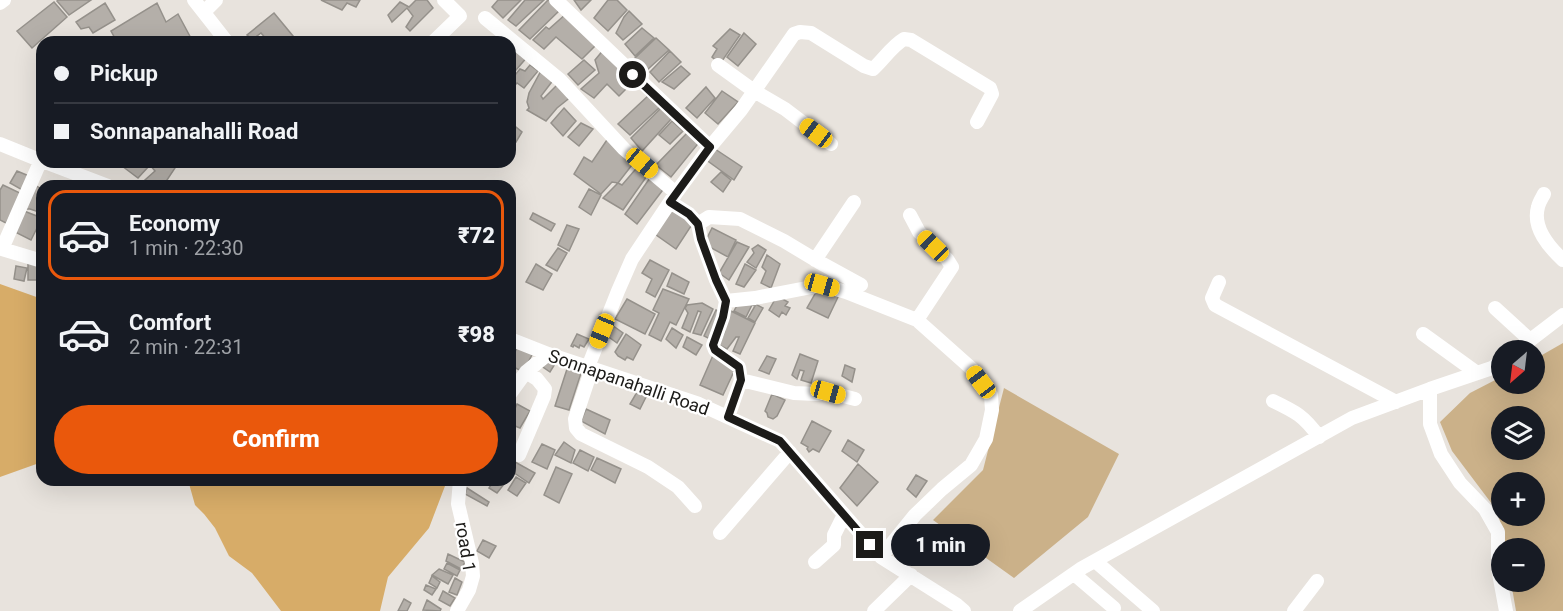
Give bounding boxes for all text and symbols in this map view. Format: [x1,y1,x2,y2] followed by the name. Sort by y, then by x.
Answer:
[90,61,158,86] text: Pickup
[619,61,646,88] route start
[796,115,836,151] car
[90,119,298,144] text: Sonnapanahalli Road
[622,145,662,181] car
[57,208,111,262] icon: car
[129,211,220,236] text: Economy
[458,223,495,248] text: ₹72
[914,227,952,265] car
[129,236,244,260] text: 1 min · 22:30
[802,271,842,299] car
[57,307,111,361] icon: car
[129,310,211,335] text: Comfort
[587,311,617,351] car
[458,322,495,347] text: ₹98
[129,335,244,359] text: 2 min · 22:31
[1491,340,1545,394] north arrow
[1491,340,1545,592] map controls
[546,345,712,419] street label: Sonnapanahalli Road
[963,362,999,402] car
[808,378,848,406] car
[54,405,498,474] button: Confirm
[1491,406,1545,460] button: layers
[1491,472,1545,526] button: +
[452,520,480,574] street label: road 1
[891,524,990,566] callout: 1 min
[856,531,883,558] route end
[915,533,966,557] text: 1 min
[1491,538,1545,592] button: −

